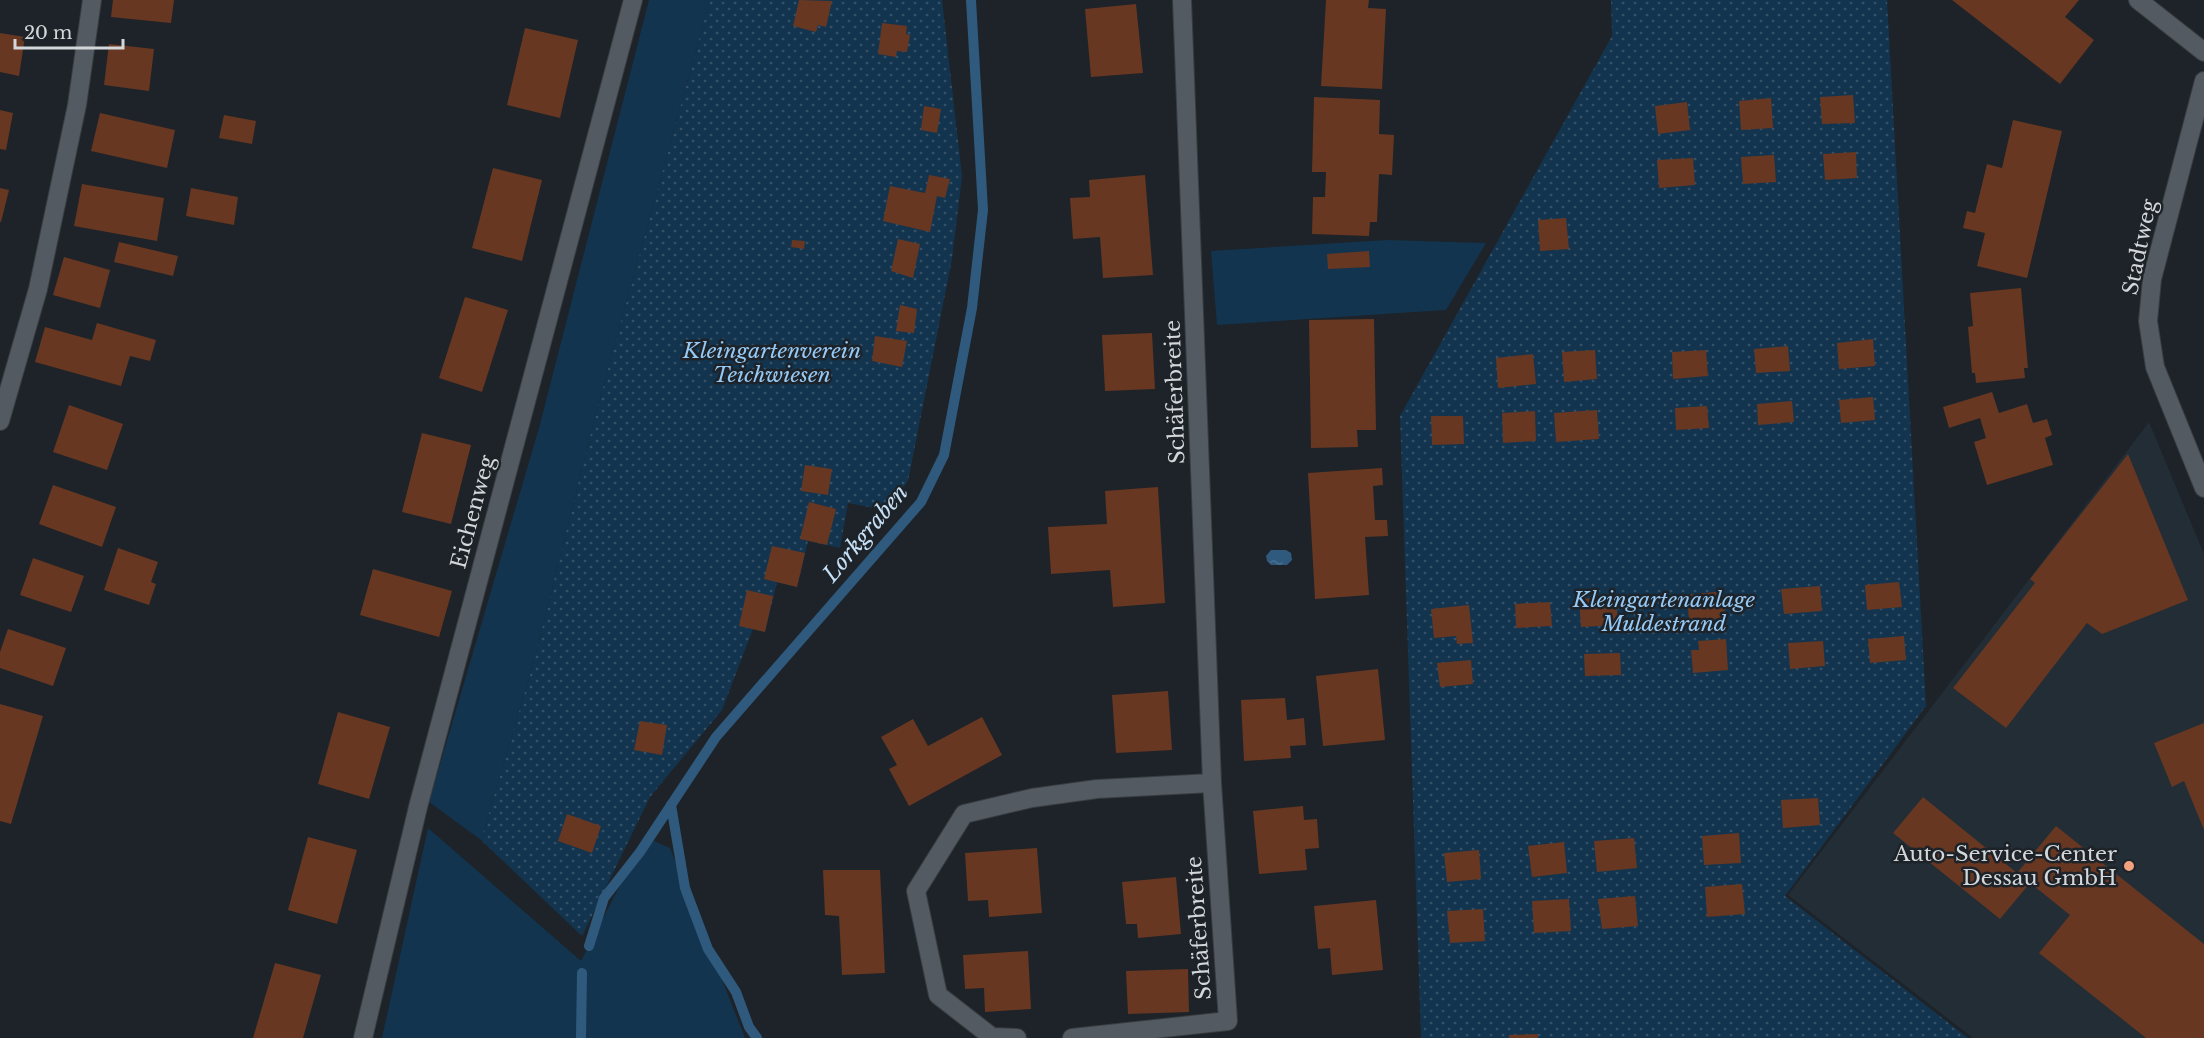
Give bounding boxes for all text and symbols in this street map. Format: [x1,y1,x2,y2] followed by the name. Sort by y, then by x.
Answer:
[15,12,123,50] scale bar
[24,22,72,44] text: 20 m
[2117,196,2163,297] street label: Stadtweg
[1159,320,1191,464] street label: Schäferbreite
[682,338,861,388] park label: Kleingartenverein Teichwiesen
[445,452,501,572] street label: Eichenweg
[816,479,914,588] water label: Lorkgraben
[1572,587,1756,637] park label: Kleingartenanlage Muldestrand
[1893,841,2117,891] place label: Auto-Service-Center Dessau GmbH
[1181,855,1217,1001] street label: Schäferbreite
[2122,859,2136,873] marker: Auto-Service-Center Dessau GmbH

